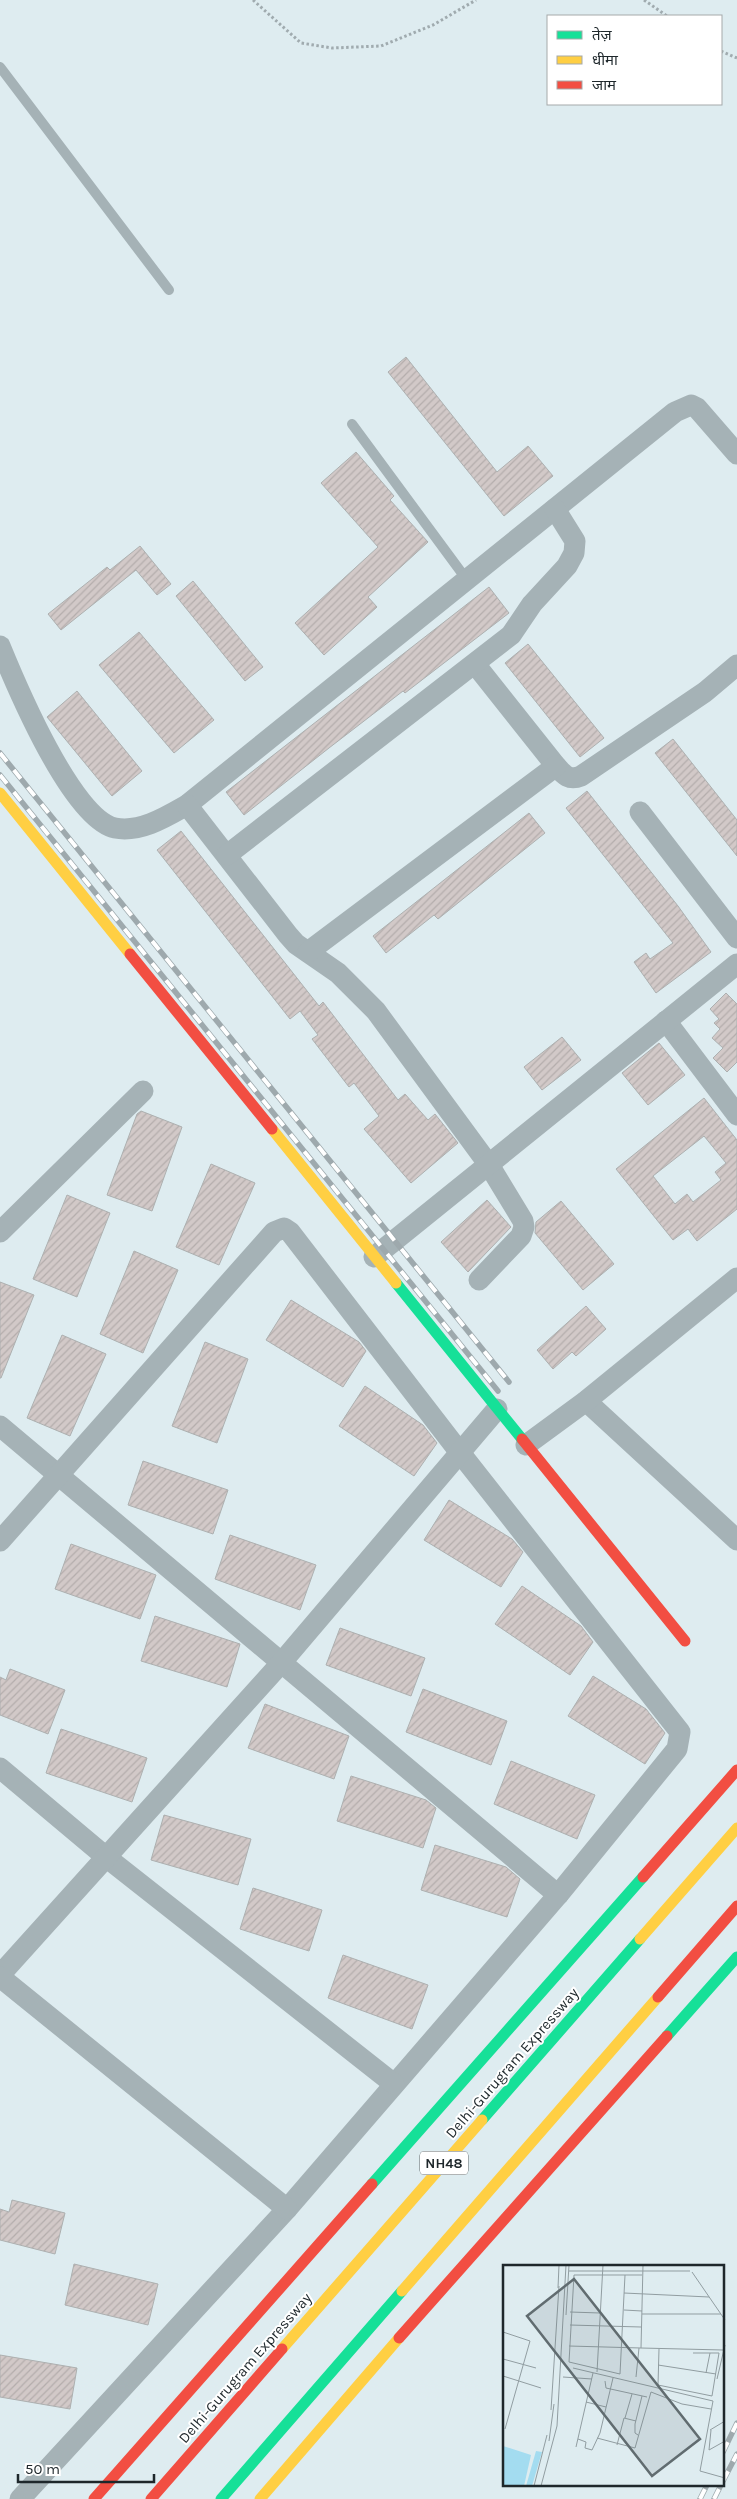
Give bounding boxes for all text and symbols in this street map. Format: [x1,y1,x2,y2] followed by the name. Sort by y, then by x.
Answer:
[547,15,722,105] legend
[592,26,613,44] text: तेज़
[592,51,619,69] text: धीमा
[592,76,617,94] text: जाम
[442,1984,582,2142] street label: Delhi-Gurugram Expressway
[420,2152,468,2174] road number: NH48
[503,2265,724,2486] inset map
[175,2289,315,2447] street label: Delhi-Gurugram Expressway
[18,2452,154,2484] scale bar
[25,2460,60,2478] text: 50 m

